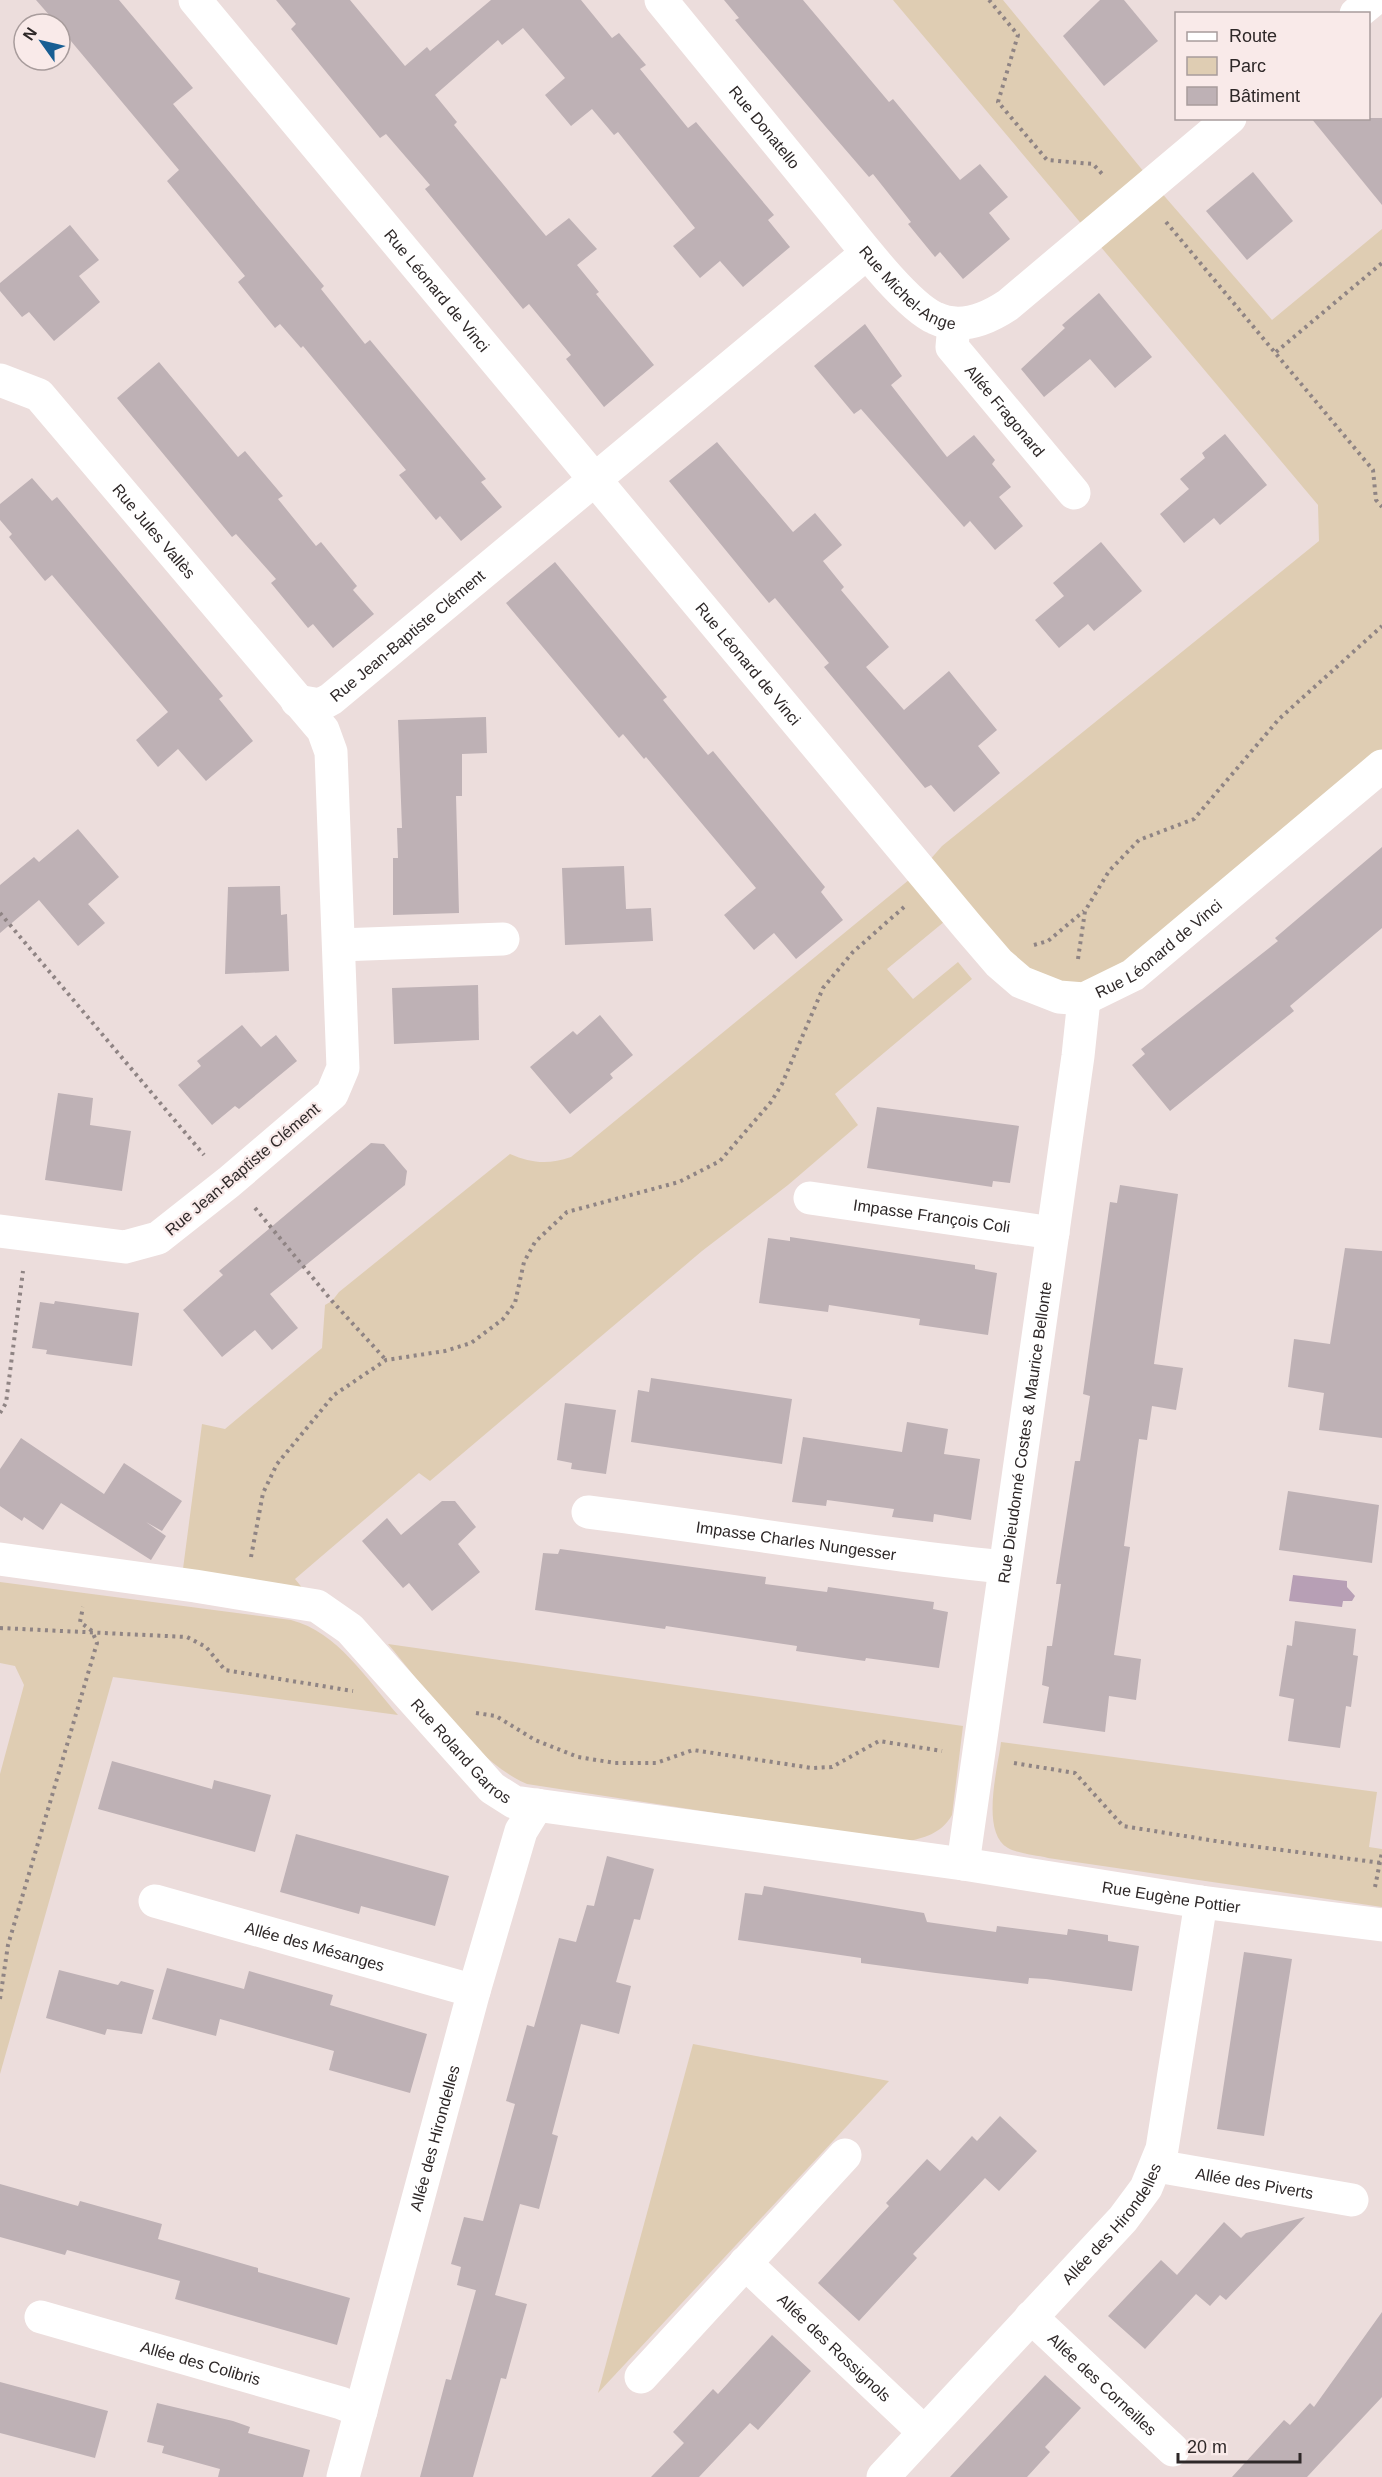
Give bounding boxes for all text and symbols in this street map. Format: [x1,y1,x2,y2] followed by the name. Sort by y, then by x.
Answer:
[12,12,72,72] north arrow
[1175,12,1370,120] legend
[20,24,40,43] text: N
[1229,26,1277,46] text: Route
[1229,56,1266,76] text: Parc
[726,83,803,172] street label: Rue Donatello
[1229,86,1300,106] text: Bâtiment
[381,226,492,355] street label: Rue Léonard de Vinci
[856,243,957,332] street label: Rue Michel-Ange
[962,362,1048,460] street label: Allée Fragonard
[109,481,199,582] street label: Rue Jules Vallès
[327,566,489,705] street label: Rue Jean-Baptiste Clément
[692,599,804,728] street label: Rue Léonard de Vinci
[1093,896,1225,1001] street label: Rue Léonard de Vinci
[162,1100,323,1239] street label: Rue Jean-Baptiste Clément
[852,1196,1011,1236] street label: Impasse François Coli
[995,1280,1055,1584] street label: Rue Dieudonné Costes & Maurice Bellonte
[695,1518,898,1563] street label: Impasse Charles Nungesser
[407,1696,514,1807] street label: Rue Roland Garros
[1101,1878,1242,1916] street label: Rue Eugène Pottier
[243,1919,386,1974] street label: Allée des Mésanges
[407,2063,463,2213] street label: Allée des Hirondelles
[1059,2161,1164,2288] street label: Allée des Hirondelles
[1194,2165,1315,2202] street label: Allée des Piverts
[774,2291,894,2405] street label: Allée des Rossignols
[1045,2330,1160,2439] street label: Allée des Corneilles
[139,2338,262,2388] street label: Allée des Colibris
[1178,2426,1300,2464] scale bar
[1187,2437,1227,2457] text: 20 m

